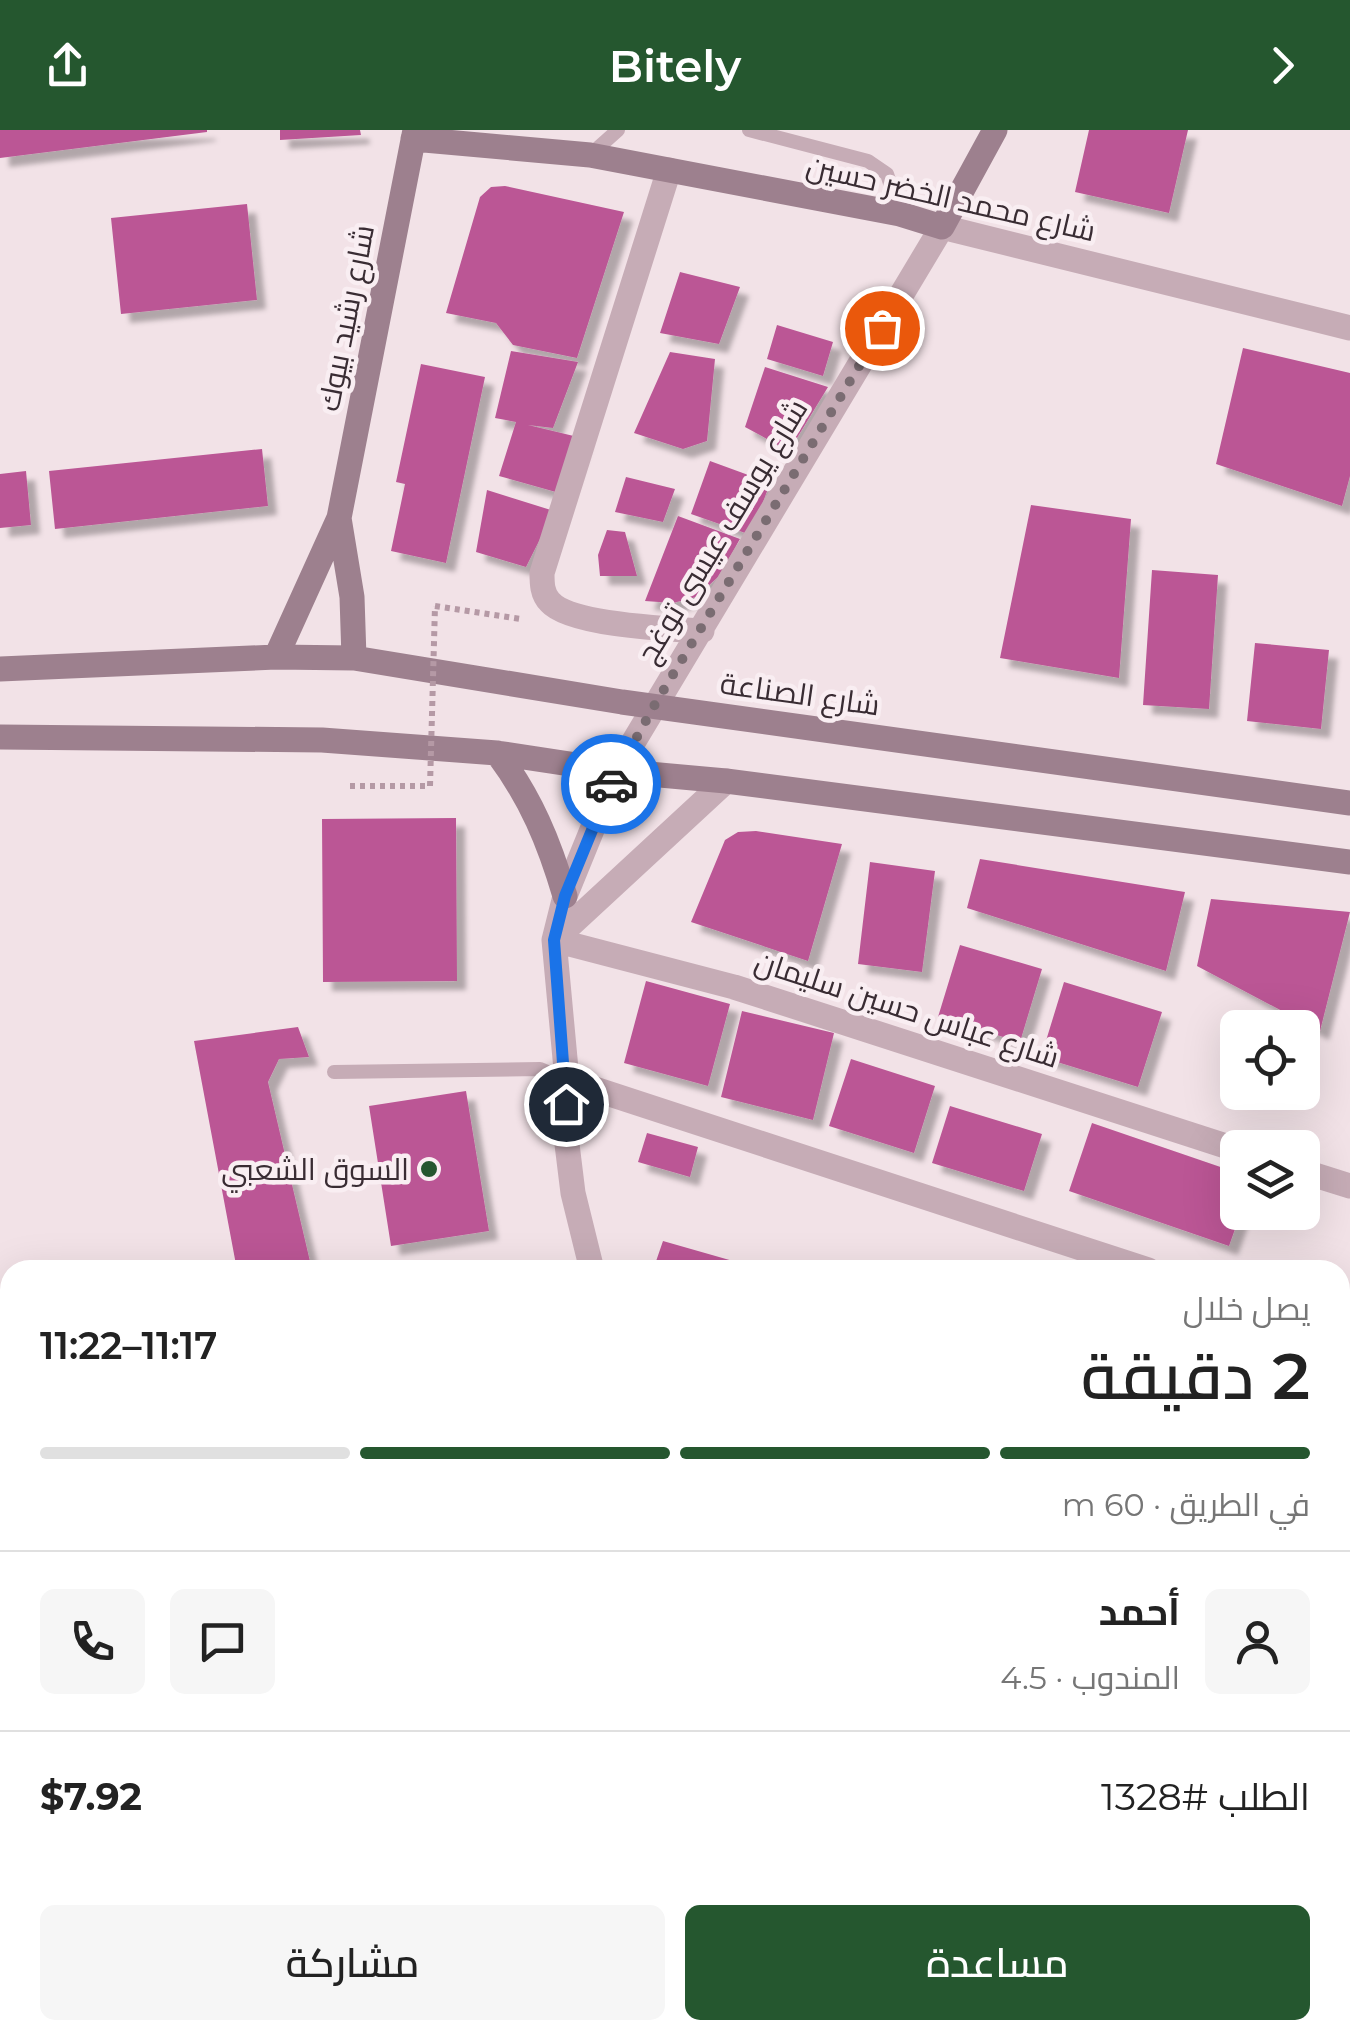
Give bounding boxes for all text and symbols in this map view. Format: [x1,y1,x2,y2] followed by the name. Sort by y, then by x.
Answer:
[40,38,95,93] icon: share
[609,38,741,93] text: Bitely
[1255,38,1310,93] icon: forward
[802,147,1099,251] street label: شارع محمد الخضر حسين
[310,222,384,415] street label: شارع رشيد بيوك
[840,286,925,371] pin
[855,301,910,356] icon: bag
[629,392,817,671] street label: شارع يوسف عيسى توغج
[718,665,882,725] street label: شارع الصناعة
[561,734,661,834] courier
[584,757,639,812] icon: car
[750,942,1064,1078] street label: شارع عباس حسين سليمان
[1220,1010,1320,1230] map controls
[1220,1010,1320,1110] button: locate
[524,1062,609,1147] pin
[539,1077,594,1132] icon: home
[1220,1130,1320,1230] button: layers
[221,1151,409,1193] place label: السوق الشعبي
[418,1158,440,1180] marker: السوق الشعبي
[1183,1289,1310,1328] text: يصل خلال
[40,1322,217,1369] text: 11:17–11:22
[1081,1336,1310,1415] text: 2 دقيقة
[1062,1485,1310,1524] text: في الطريق · 60 m
[1099,1588,1180,1635] text: أحمد
[40,1589,145,1694] button: phone
[170,1589,275,1694] button: chat
[1205,1589,1310,1694] button: person
[1000,1658,1180,1697] text: المندوب · 4.5
[40,1773,142,1820] text: $7.92
[1101,1773,1310,1820] text: الطلب #1328
[40,1905,665,2020] button: مشاركة
[685,1905,1310,2020] button: مساعدة

